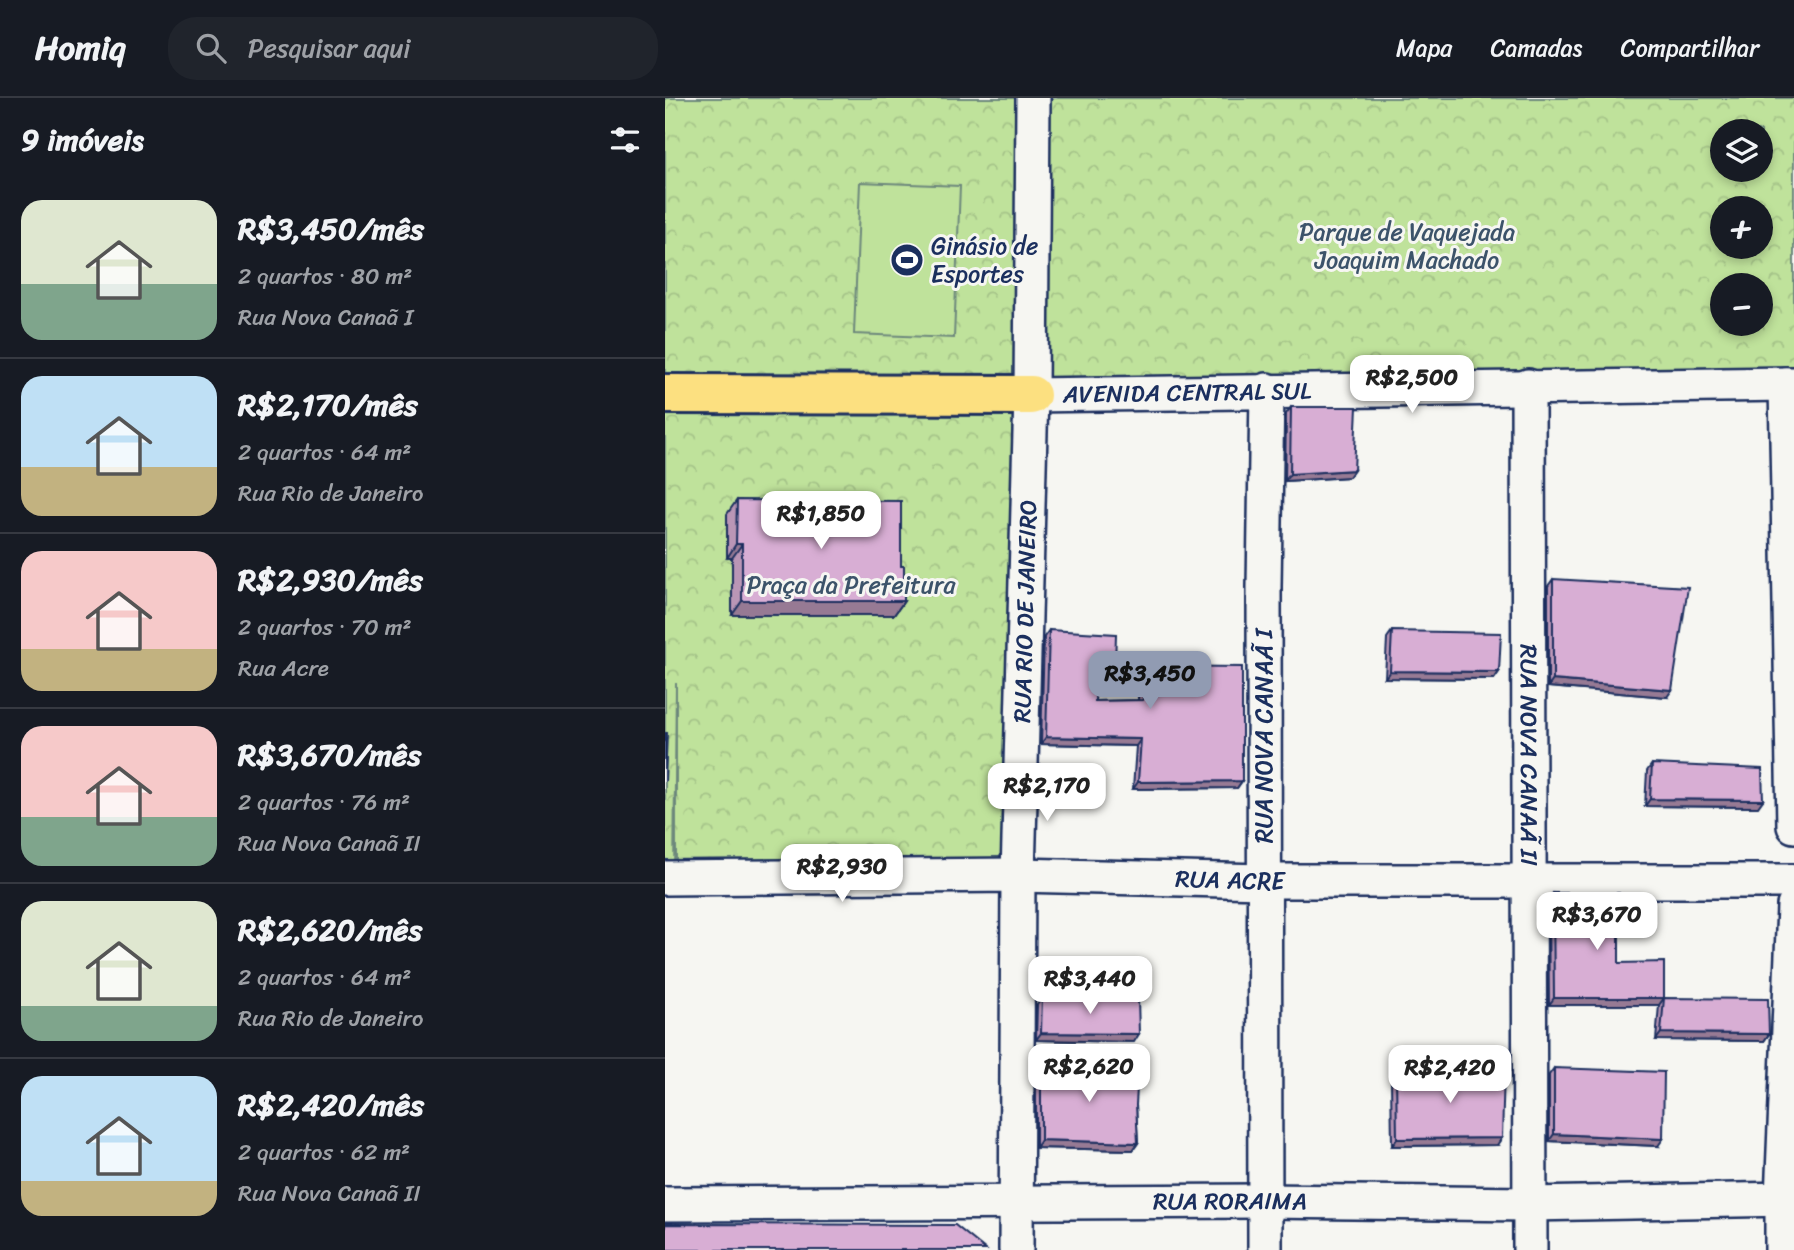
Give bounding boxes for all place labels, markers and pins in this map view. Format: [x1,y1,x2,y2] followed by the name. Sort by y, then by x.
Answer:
[931,225,1038,295] place label: Ginásio de Esportes
[888,241,926,279] sports icon: Ginásio de Esportes
[1347,356,1477,415] pin: R$2,500
[756,491,886,551] pin: R$1,850
[1085,652,1215,711] pin: R$3,450
[982,764,1112,823] pin: R$2,170
[777,844,907,904] pin: R$2,930
[1532,892,1662,952] pin: R$3,670
[1025,956,1155,1016] pin: R$3,440
[1024,1044,1154,1104] pin: R$2,620
[1385,1046,1515,1105] pin: R$2,420

